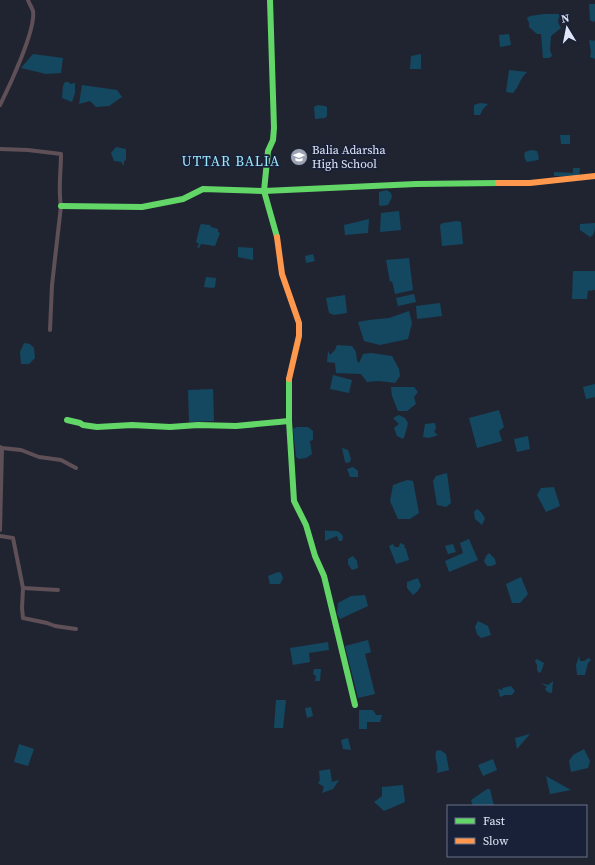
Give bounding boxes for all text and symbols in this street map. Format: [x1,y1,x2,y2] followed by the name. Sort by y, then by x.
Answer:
[547,8,587,48] north arrow
[560,11,571,27] text: N
[312,142,386,172] place label: Balia Adarsha High School
[289,147,309,167] school or university icon: Balia Adarsha High School
[182,151,280,171] district label: UTTAR BALIA
[447,805,587,857] legend
[483,813,505,829] text: Fast
[483,833,509,849] text: Slow

